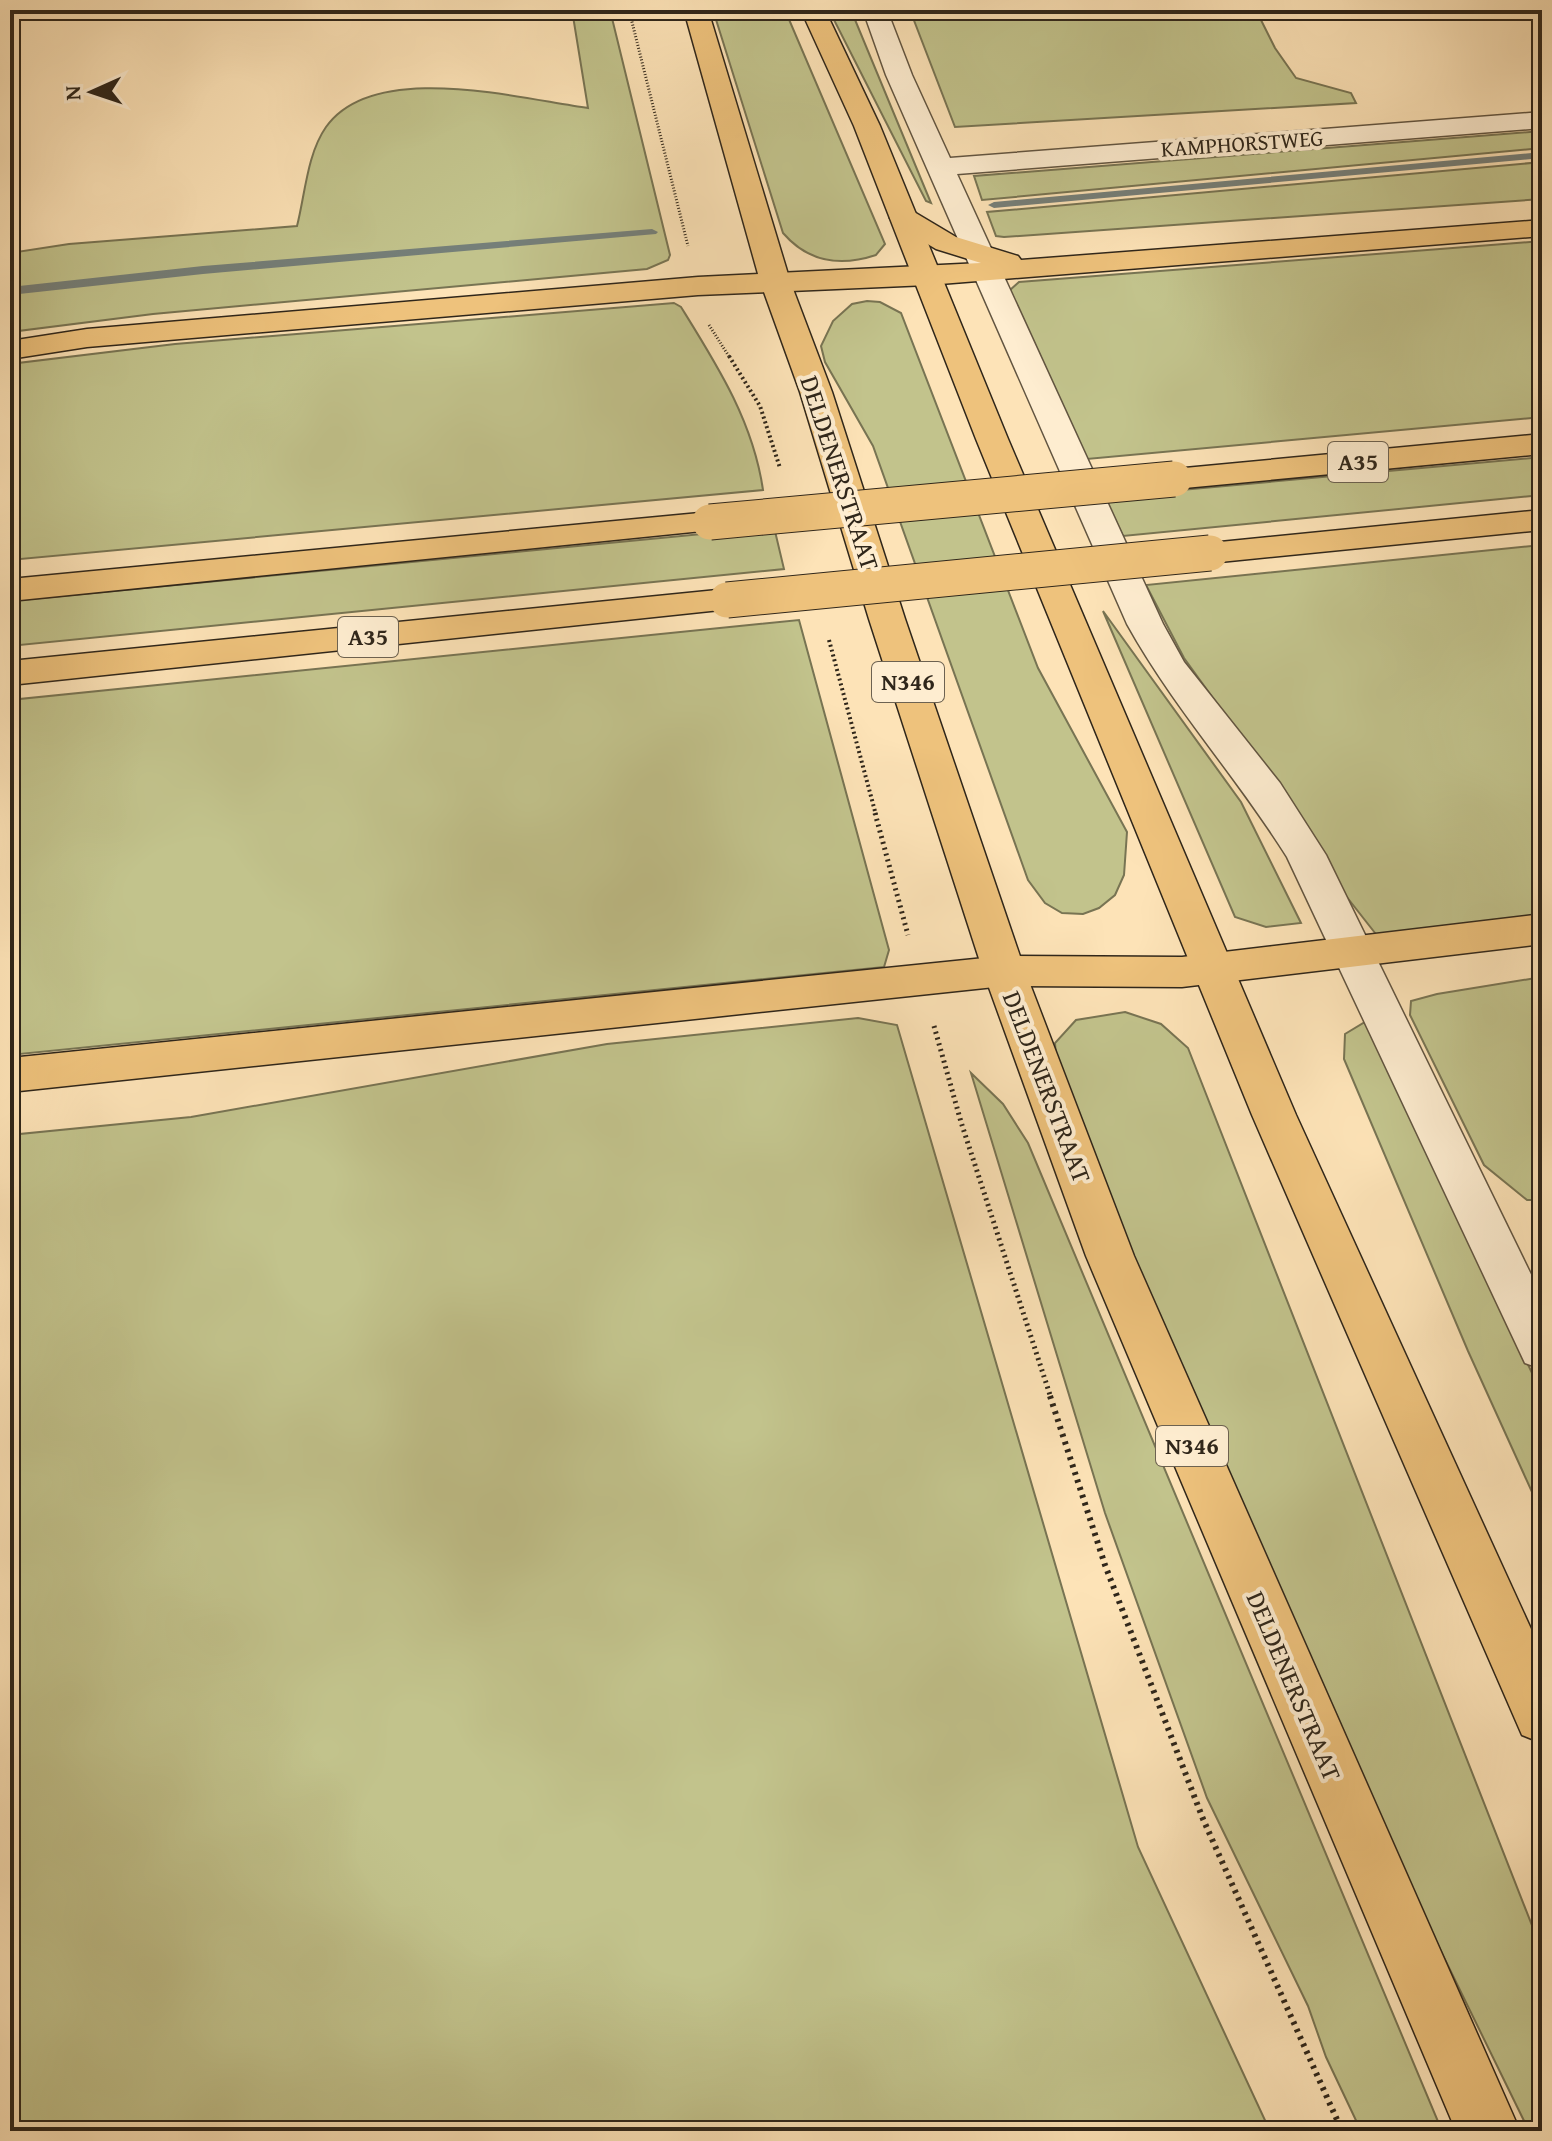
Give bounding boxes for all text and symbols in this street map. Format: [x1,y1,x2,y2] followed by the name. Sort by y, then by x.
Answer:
[52,52,132,132] north arrow
[56,85,88,101] text: N
[1160,121,1324,165] street label: KAMPHORSTWEG
[791,370,890,576] street label: DELDENERSTRAAT
[1328,442,1388,482] road number: A35
[338,617,398,657] road number: A35
[872,662,944,702] road number: N346
[993,985,1102,1189] street label: DELDENERSTRAAT
[1156,1426,1228,1466] road number: N346
[1237,1585,1352,1787] street label: DELDENERSTRAAT

